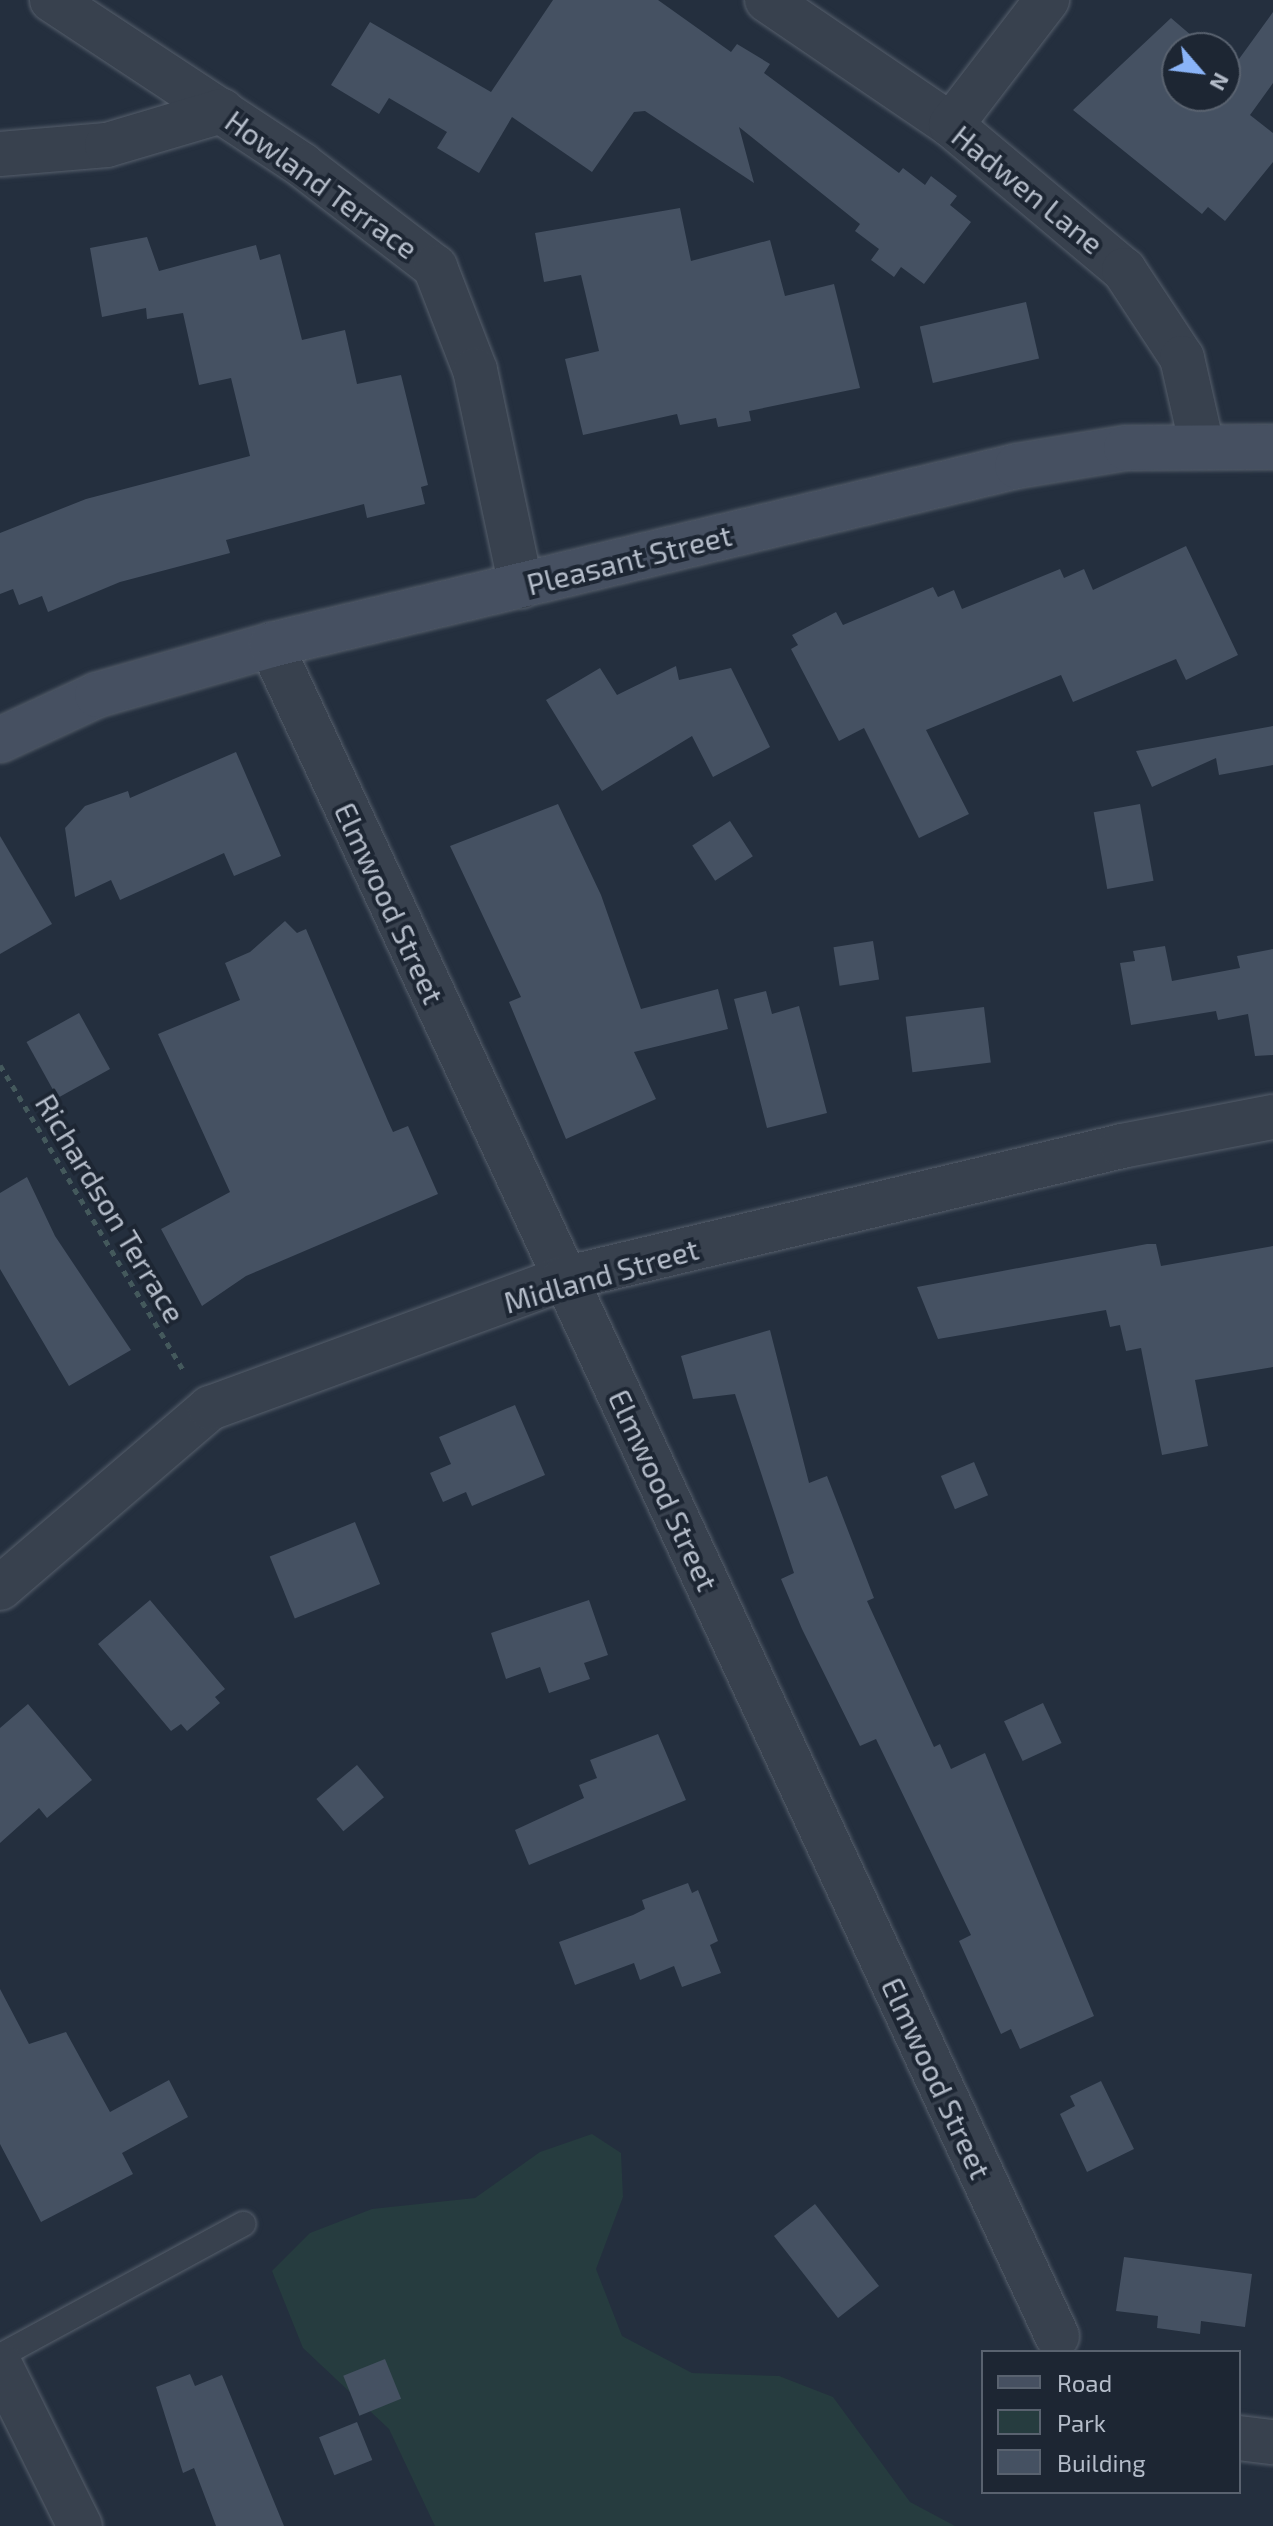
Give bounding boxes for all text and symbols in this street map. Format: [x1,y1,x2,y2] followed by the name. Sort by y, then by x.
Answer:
[1161,32,1241,112] north arrow
[1205,69,1236,95] text: N
[219,102,425,266] street label: Howland Terrace
[945,117,1111,261] street label: Hadwen Lane
[523,516,735,602] street label: Pleasant Street
[328,797,452,1009] street label: Elmwood Street
[28,1087,194,1329] street label: Richardson Terrace
[499,1230,703,1320] street label: Midland Street
[602,1384,726,1596] street label: Elmwood Street
[875,1972,999,2184] street label: Elmwood Street
[981,2350,1241,2494] legend
[1057,2368,1112,2397] text: Road
[1057,2408,1106,2437] text: Park
[1057,2448,1146,2477] text: Building

